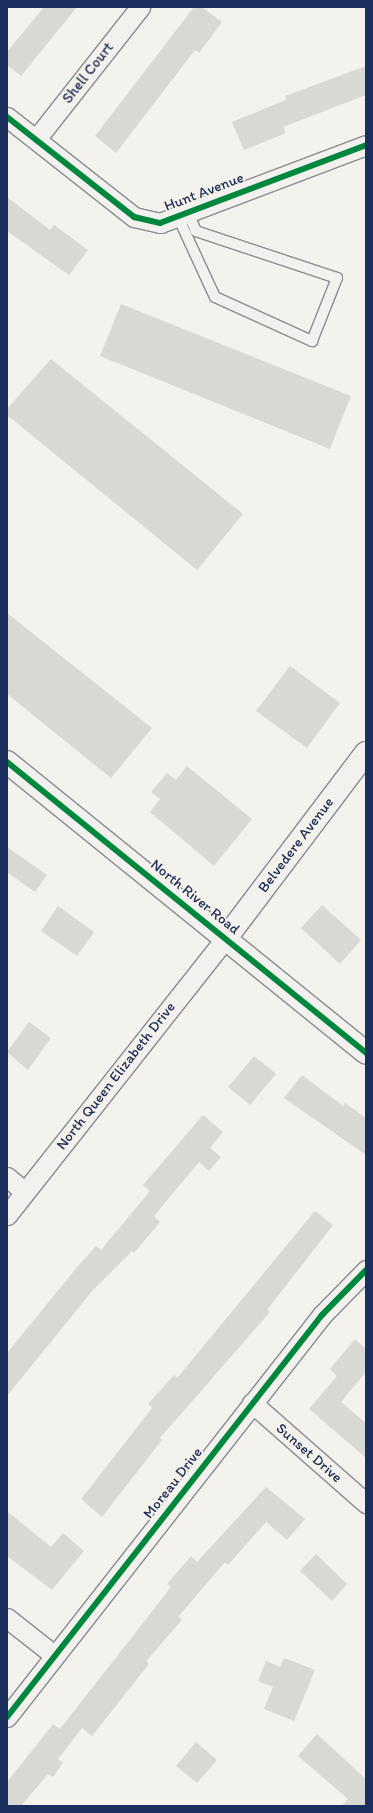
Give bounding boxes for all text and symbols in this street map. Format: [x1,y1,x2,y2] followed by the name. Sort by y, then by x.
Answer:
[59,39,117,107] street label: Shell Court
[162,169,246,215] street label: Hunt Avenue
[255,794,337,896] street label: Belvedere Avenue
[147,856,243,938] street label: North River Road
[53,999,179,1153] street label: North Queen Elizabeth Drive
[272,1419,346,1487] street label: Sunset Drive
[139,1444,207,1522] street label: Moreau Drive

